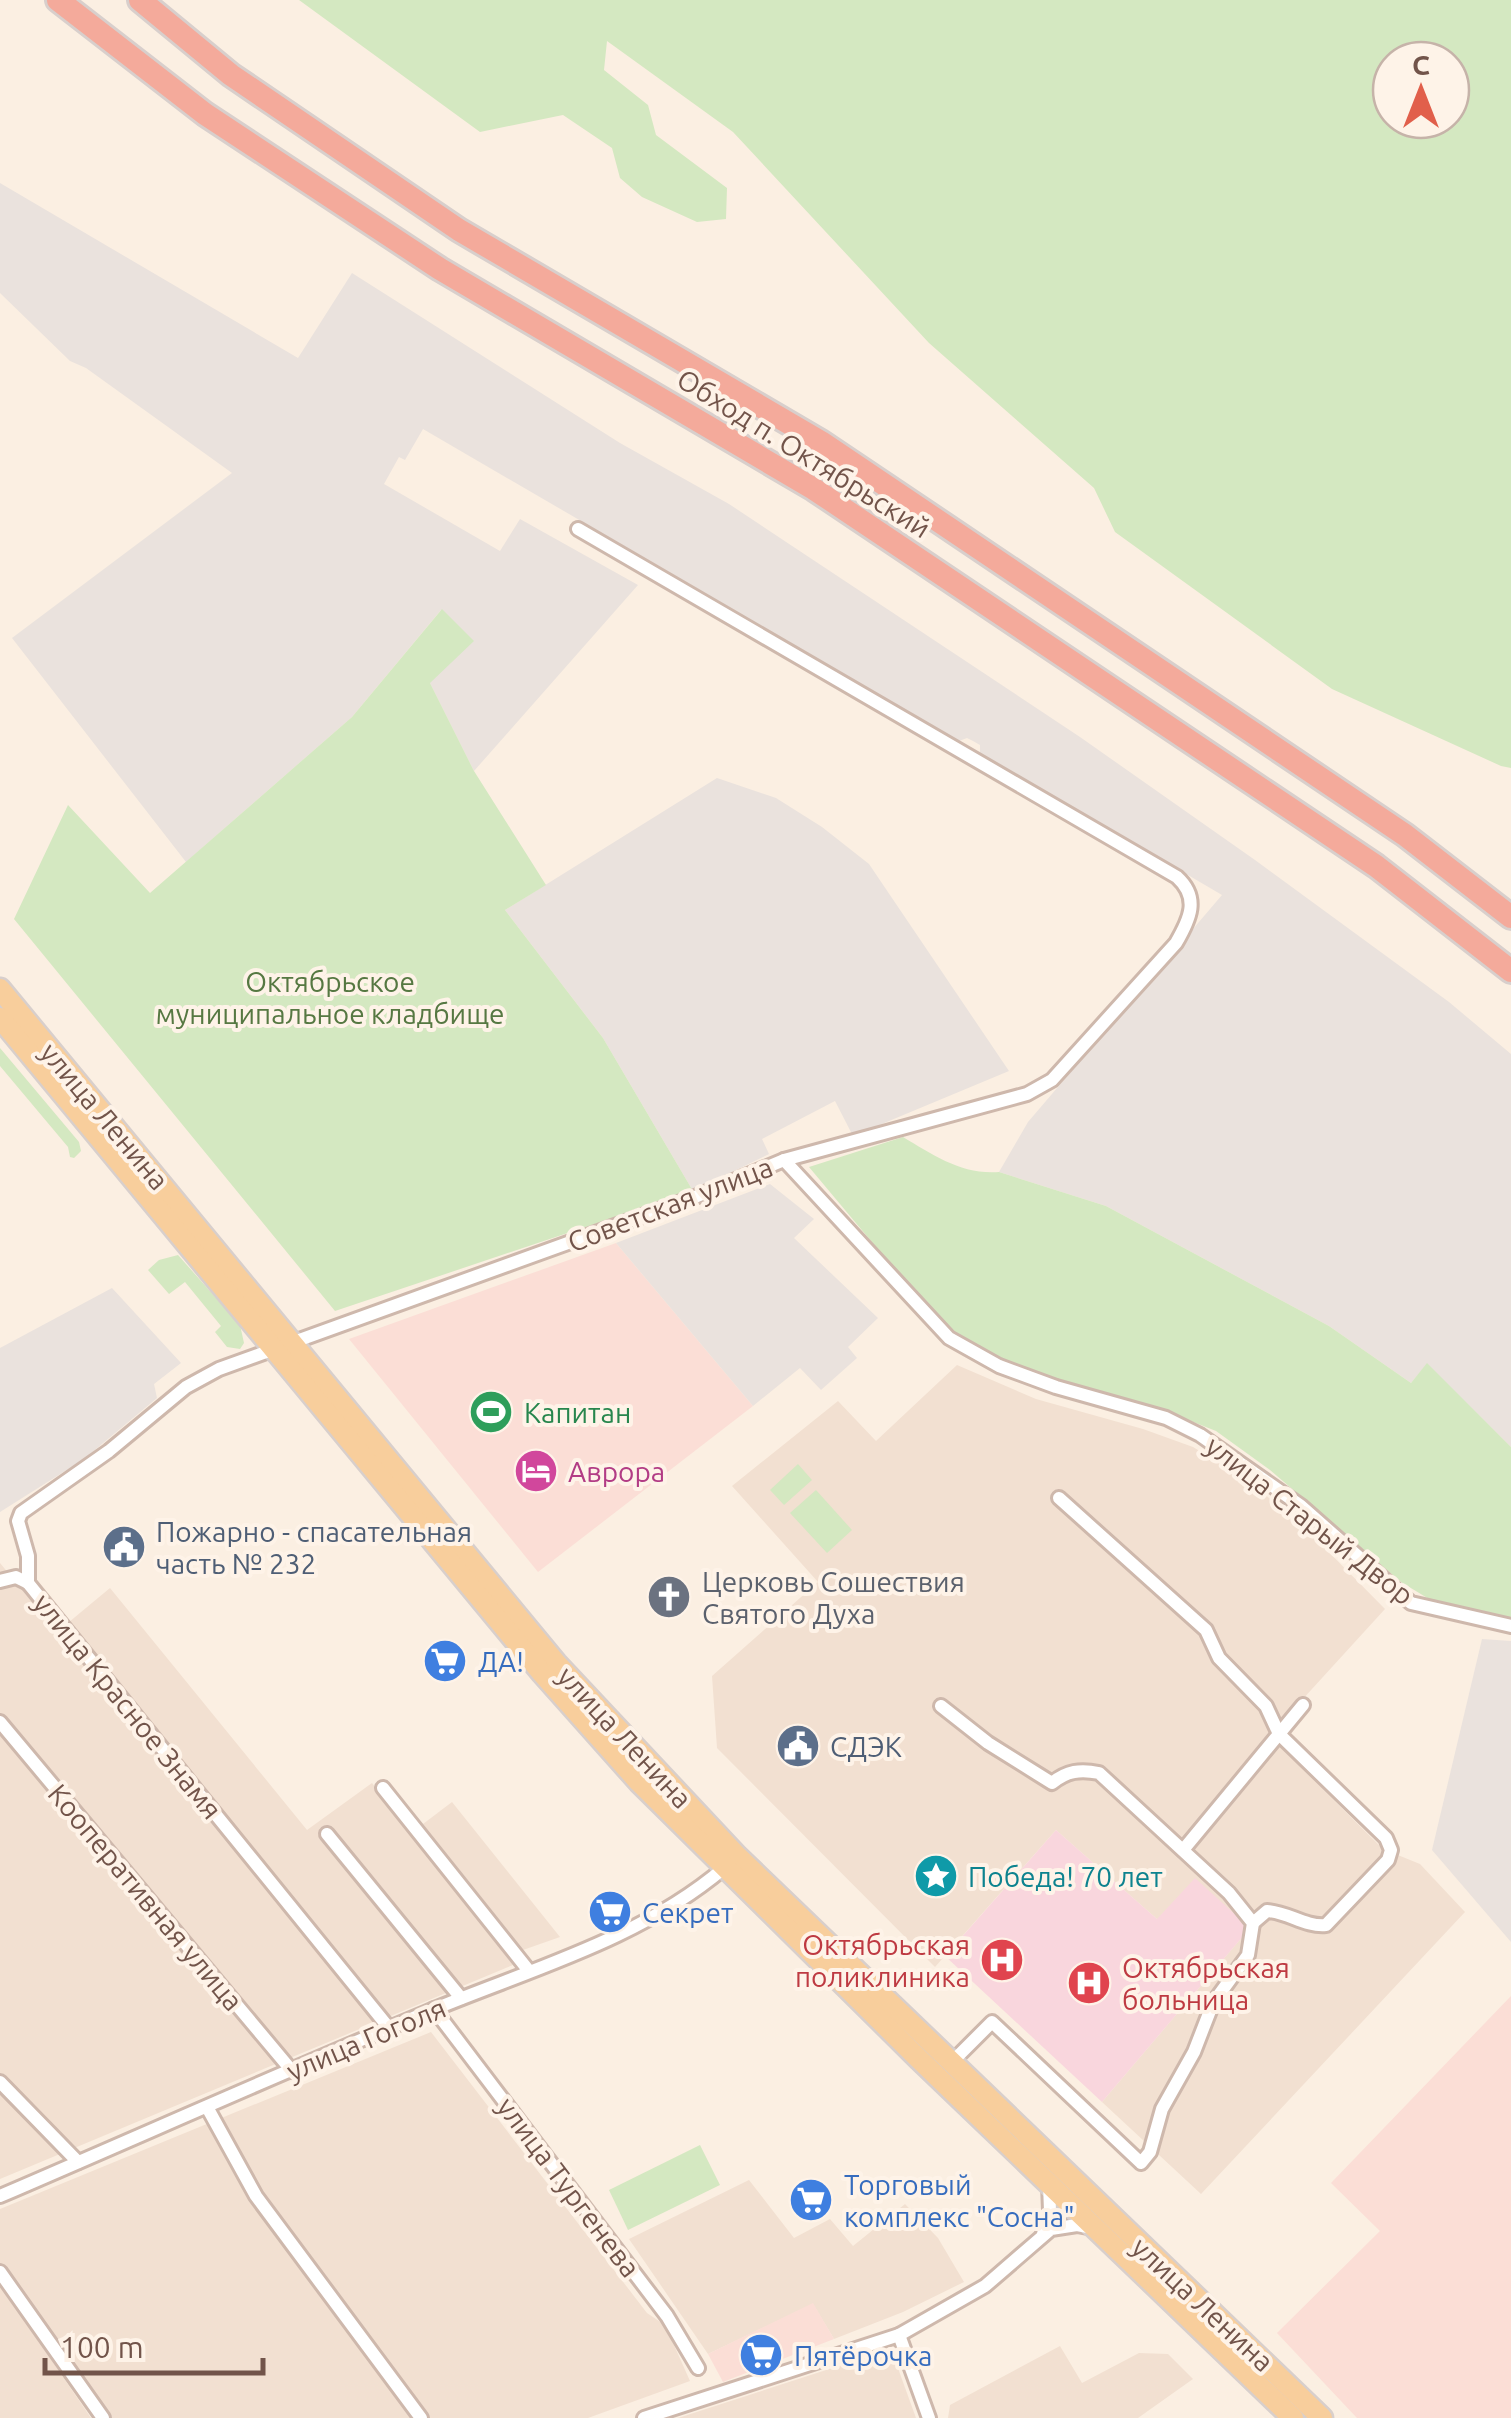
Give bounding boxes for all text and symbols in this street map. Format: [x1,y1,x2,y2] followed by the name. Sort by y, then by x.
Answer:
[1371,40,1471,140] north arrow
[1412,49,1430,80] text: С
[672,362,936,544] street label: Обход п. Октябрьский
[155,966,505,1029] park label: Октябрьское муниципальное кладбище
[35,1036,175,1196] street label: улица Ленина
[563,1151,777,1257] street label: Советская улица
[468,1389,514,1435] sports icon: Капитан
[524,1397,631,1428] place label: Капитан
[1200,1429,1420,1611] street label: улица Старый Двор
[513,1448,559,1494] hotel icon: Аврора
[568,1456,665,1487] place label: Аврора
[156,1516,472,1579] place label: Пожарно - спасательная часть № 232
[101,1524,147,1570] public building icon: Пожарно - спасательная часть № 232
[702,1566,965,1629] place label: Церковь Сошествия Святого Духа
[646,1574,692,1620] church icon: Церковь Сошествия Святого Духа
[28,1587,228,1825] street label: улица Красное Знамя
[422,1638,468,1684] supermarket icon: ДА!
[478,1646,524,1677] place label: ДА!
[552,1660,698,1814] street label: улица Ленина
[775,1723,821,1769] public building icon: СДЭК
[830,1731,902,1762] place label: СДЭК
[42,1778,250,2016] street label: Кооперативная улица
[913,1853,959,1899] place icon: Победа! 70 лет
[968,1861,1163,1892] place label: Победа! 70 лет
[587,1889,633,1935] supermarket icon: Секрет
[642,1897,734,1928] place label: Секрет
[795,1929,970,1992] place label: Октябрьская поликлиника
[979,1937,1025,1983] hospital icon: Октябрьская поликлиника
[1122,1952,1290,2015] place label: Октябрьская больница
[1066,1960,1112,2006] hospital icon: Октябрьская больница
[282,1992,450,2086] street label: улица Гоголя
[491,2091,647,2283] street label: улица Тургенева
[844,2169,1075,2232] place label: Торговый комплекс "Сосна"
[788,2177,834,2223] supermarket icon: Торговый комплекс "Сосна"
[1126,2231,1280,2377] street label: улица Ленина
[45,2313,262,2375] scale bar
[60,2330,144,2364] text: 100 m
[738,2332,784,2378] supermarket icon: Пятёрочка
[794,2340,933,2371] place label: Пятёрочка

